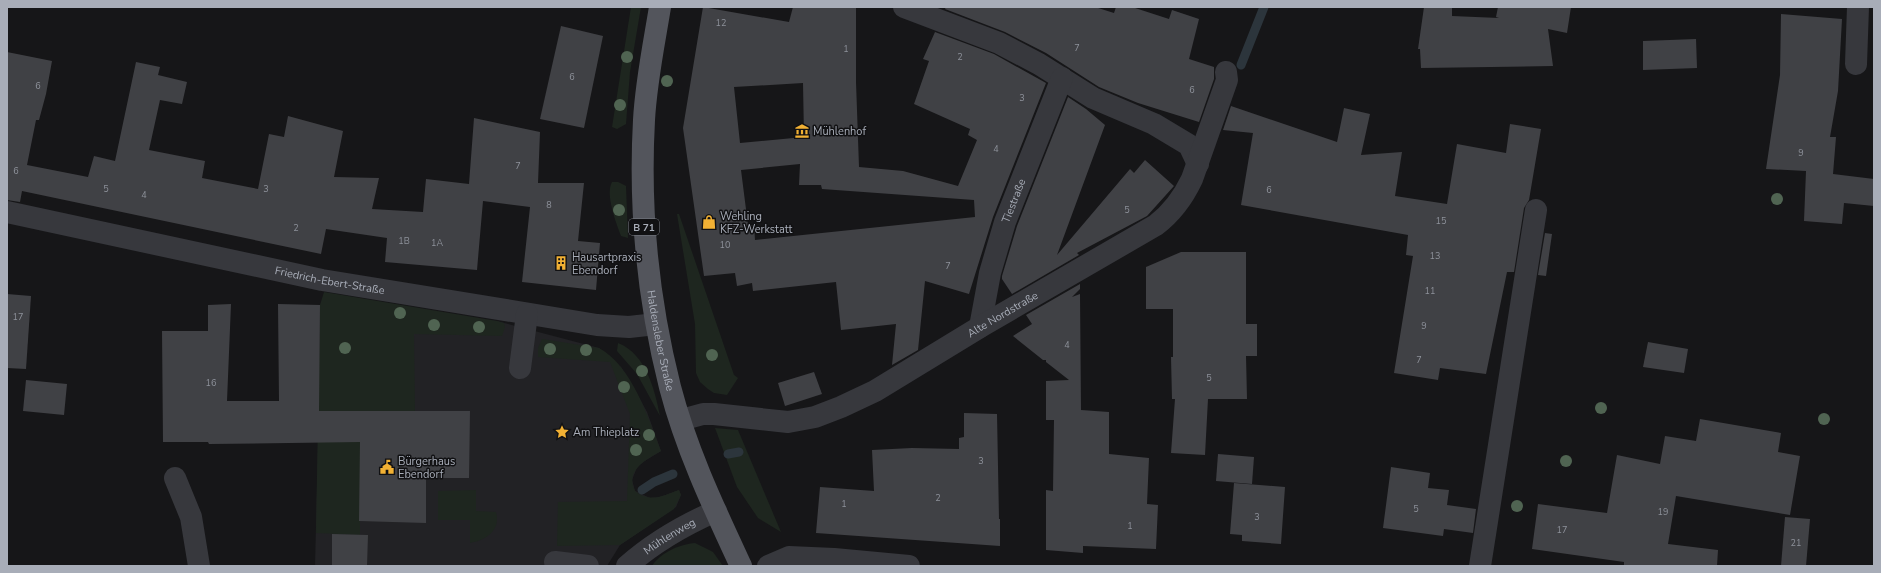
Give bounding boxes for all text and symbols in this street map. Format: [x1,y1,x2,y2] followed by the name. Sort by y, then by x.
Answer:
[716,17,726,29] house number: 12
[1074,42,1080,54] house number: 7
[843,43,849,55] house number: 1
[957,51,963,63] house number: 2
[569,71,575,83] house number: 6
[35,80,41,92] house number: 6
[1189,84,1195,96] house number: 6
[1019,92,1025,104] house number: 3
[794,123,810,139] museum icon: Mühlenhof
[813,124,866,139] place label: Mühlenhof
[993,143,999,155] house number: 4
[1798,147,1804,159] house number: 9
[515,160,521,172] house number: 7
[13,165,19,177] house number: 6
[998,176,1029,225] street label: Tiestraße
[103,183,109,195] house number: 5
[263,183,269,195] house number: 3
[1266,184,1272,196] house number: 6
[141,189,147,201] house number: 4
[546,199,552,211] house number: 8
[1124,204,1130,216] house number: 5
[720,209,792,237] place label: Wehling KFZ-Werkstatt
[701,214,717,230] shop icon: Wehling KFZ-Werkstatt
[1436,215,1446,227] house number: 15
[629,219,659,235] road number: B 71
[293,222,299,234] house number: 2
[398,235,410,247] house number: 1B
[431,237,443,249] house number: 1A
[720,239,730,251] house number: 10
[572,250,641,278] place label: Hausartpraxis Ebendorf
[1430,250,1440,262] house number: 13
[553,255,569,271] building icon: Hausartpraxis Ebendorf
[945,260,951,272] house number: 7
[273,263,386,298] street label: Friedrich-Ebert-Straße
[1425,285,1435,297] house number: 11
[964,288,1041,341] street label: Alte Nordstraße
[643,289,678,393] street label: Haldensleber Straße
[13,311,23,323] house number: 17
[1421,320,1427,332] house number: 9
[1064,339,1070,351] house number: 4
[1416,354,1422,366] house number: 7
[1206,372,1212,384] house number: 5
[206,377,216,389] house number: 16
[554,424,570,440] place icon: Am Thieplatz
[573,425,639,440] place label: Am Thieplatz
[398,454,455,482] place label: Bürgerhaus Ebendorf
[978,455,984,467] house number: 3
[379,459,395,475] public building icon: Bürgerhaus Ebendorf
[935,492,941,504] house number: 2
[841,498,847,510] house number: 1
[1413,503,1419,515] house number: 5
[1658,506,1668,518] house number: 19
[1254,511,1260,523] house number: 3
[641,515,698,558] street label: Mühlenweg
[1127,520,1133,532] house number: 1
[1557,524,1567,536] house number: 17
[1791,537,1801,549] house number: 21

